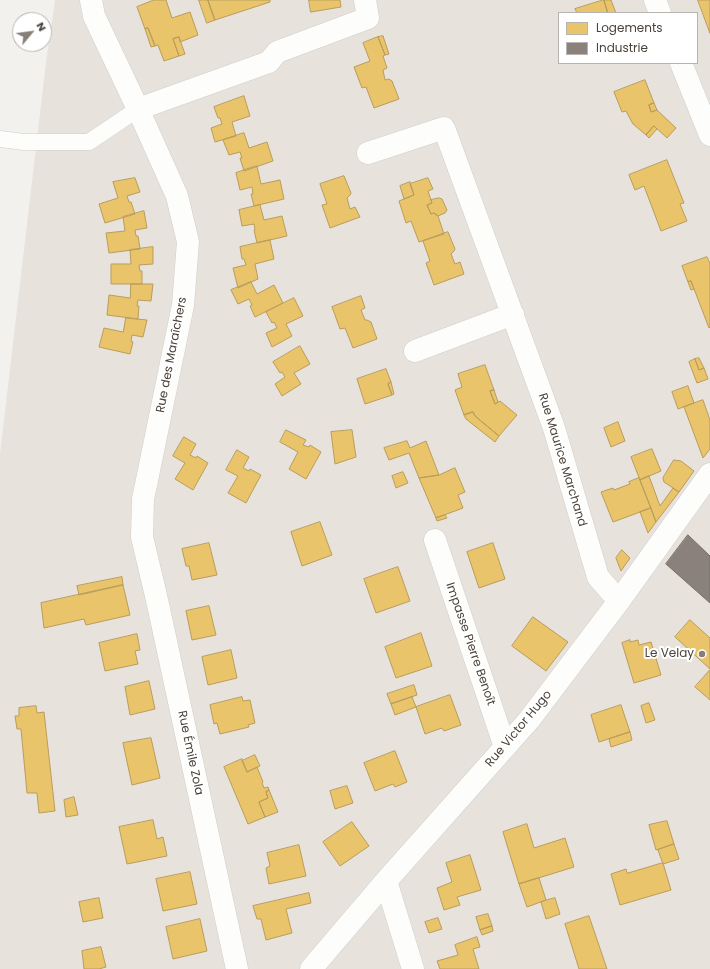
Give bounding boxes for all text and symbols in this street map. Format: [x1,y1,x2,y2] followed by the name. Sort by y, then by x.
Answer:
[12,12,52,52] north arrow
[558,12,698,64] legend
[33,19,51,34] text: N
[596,19,663,36] text: Logements
[596,39,648,56] text: Industrie
[154,296,190,414] street label: Rue des Maraîchers
[535,391,589,529] street label: Rue Maurice Marchand
[442,581,498,707] street label: Impasse Pierre Benoît
[645,647,694,661] place label: Le Velay
[697,649,707,659] marker: Le Velay
[483,688,555,770] street label: Rue Victor Hugo
[174,709,206,797] street label: Rue Émile Zola

